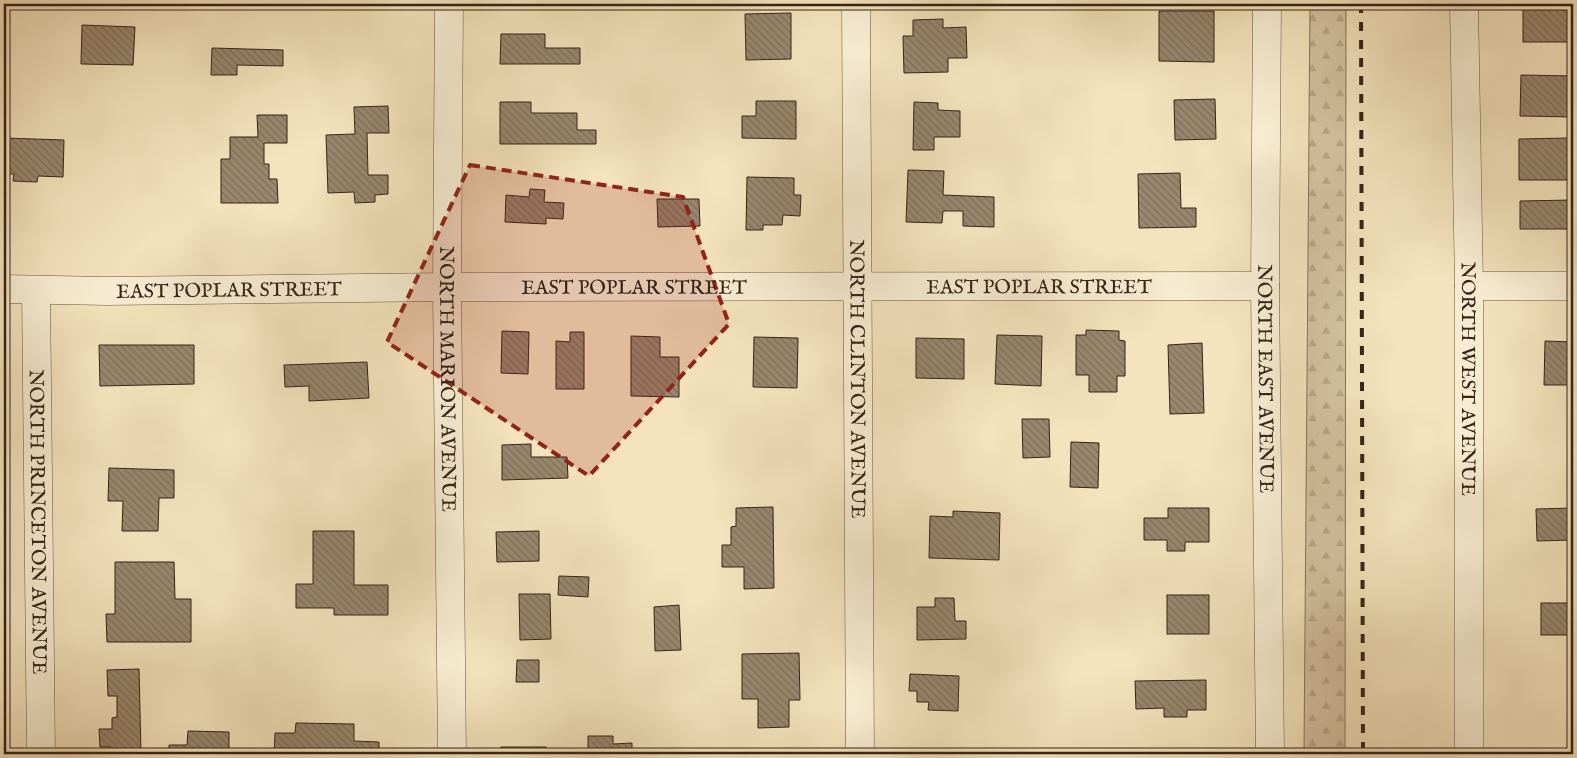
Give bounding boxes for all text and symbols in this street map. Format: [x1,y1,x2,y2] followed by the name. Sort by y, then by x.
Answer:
[843,239,870,519] street label: NORTH CLINTON AVENUE
[433,246,460,512] street label: NORTH MARION AVENUE
[1455,262,1480,496] street label: NORTH WEST AVENUE
[1251,265,1278,494] street label: NORTH EAST AVENUE
[926,275,1152,300] street label: EAST POPLAR STREET
[521,276,747,301] street label: EAST POPLAR STREET
[116,277,342,305] street label: EAST POPLAR STREET
[23,369,51,675] street label: NORTH PRINCETON AVENUE

